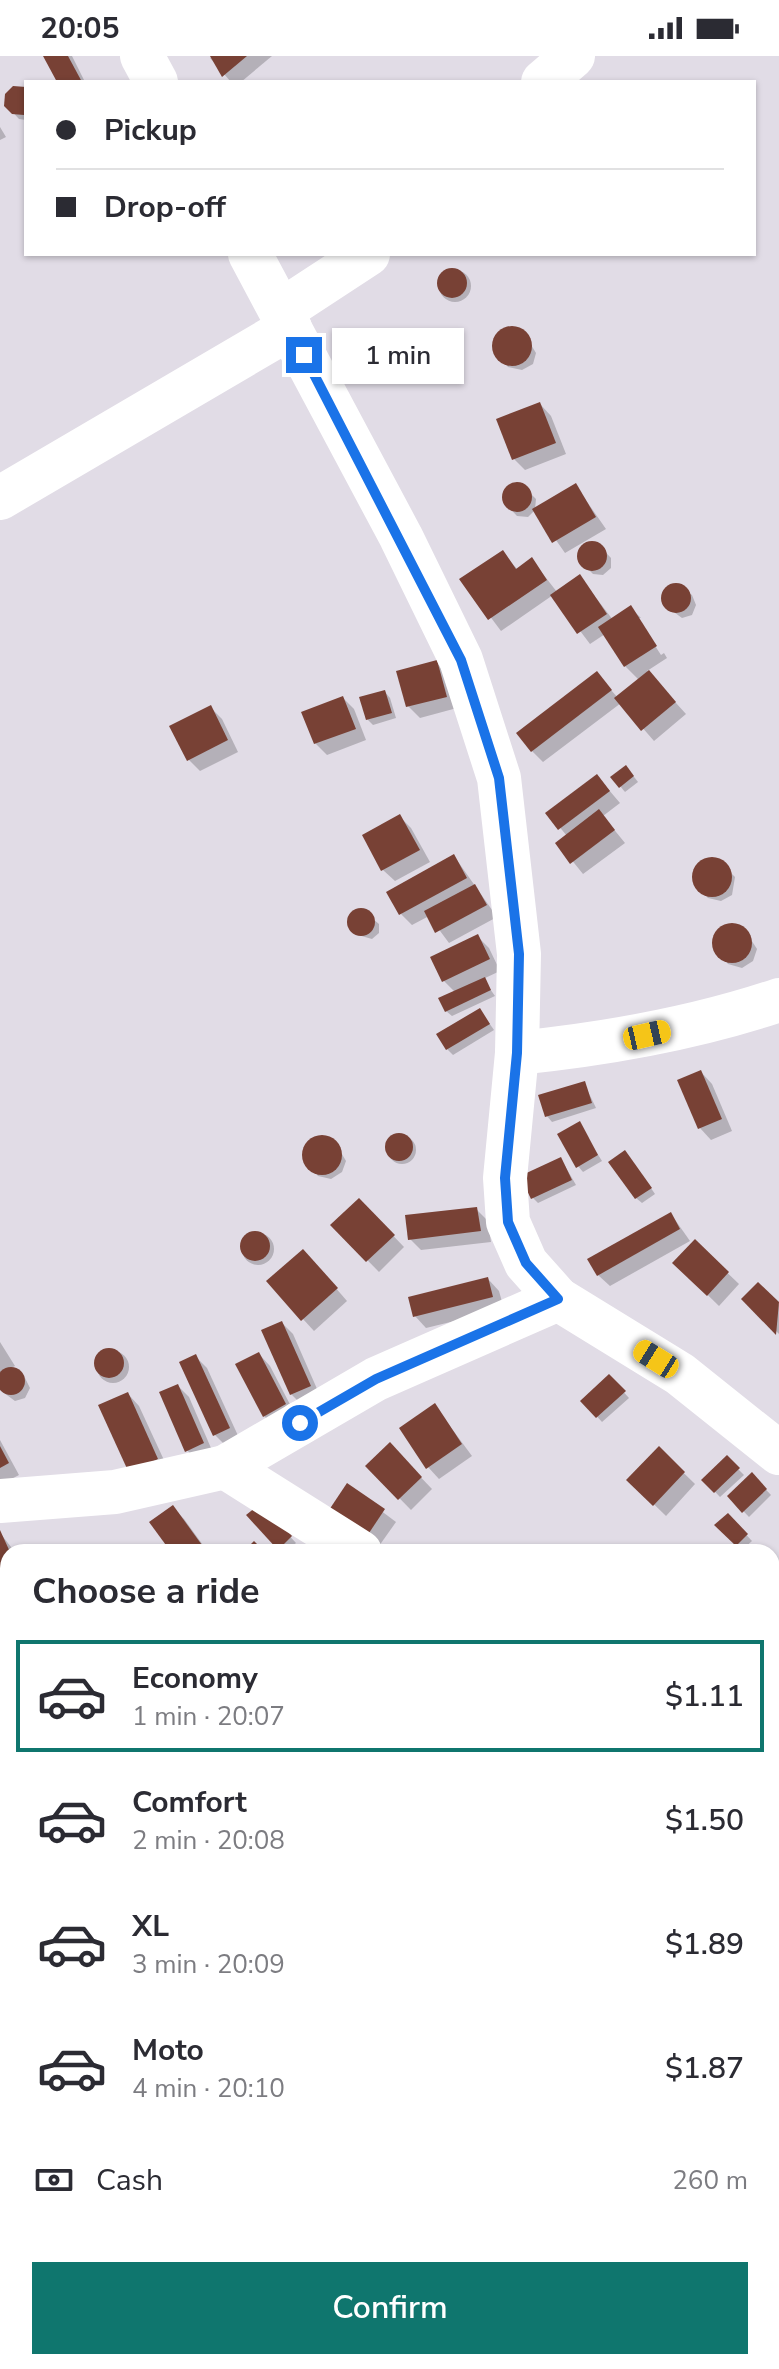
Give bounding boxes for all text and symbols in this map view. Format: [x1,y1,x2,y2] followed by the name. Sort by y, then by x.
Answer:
[40,8,119,49] text: 20:05
[104,110,197,151] text: Pickup
[104,187,226,228] text: Drop-off
[332,327,464,383] callout: 1 min
[286,337,322,373] route end
[365,338,431,373] text: 1 min
[621,1018,673,1052] car
[629,1336,683,1382] car
[282,1405,318,1441] route start
[32,1567,260,1616] text: Choose a ride
[132,1658,258,1699] text: Economy
[36,1660,108,1732] icon: car
[665,1676,744,1717] text: $1.11
[132,1699,285,1734] text: 1 min · 20:07
[132,1782,247,1823] text: Comfort
[36,1784,108,1856] icon: car
[665,1800,744,1841] text: $1.50
[132,1823,285,1858] text: 2 min · 20:08
[132,1906,169,1947] text: XL
[36,1908,108,1980] icon: car
[665,1924,744,1965] text: $1.89
[132,1947,285,1982] text: 3 min · 20:09
[132,2030,204,2071] text: Moto
[36,2032,108,2104] icon: car
[665,2048,744,2089] text: $1.87
[132,2071,285,2106] text: 4 min · 20:10
[32,2158,76,2202] icon: cash
[96,2160,163,2201] text: Cash
[672,2163,748,2198] text: 260 m
[32,2262,748,2354] button: Confirm

